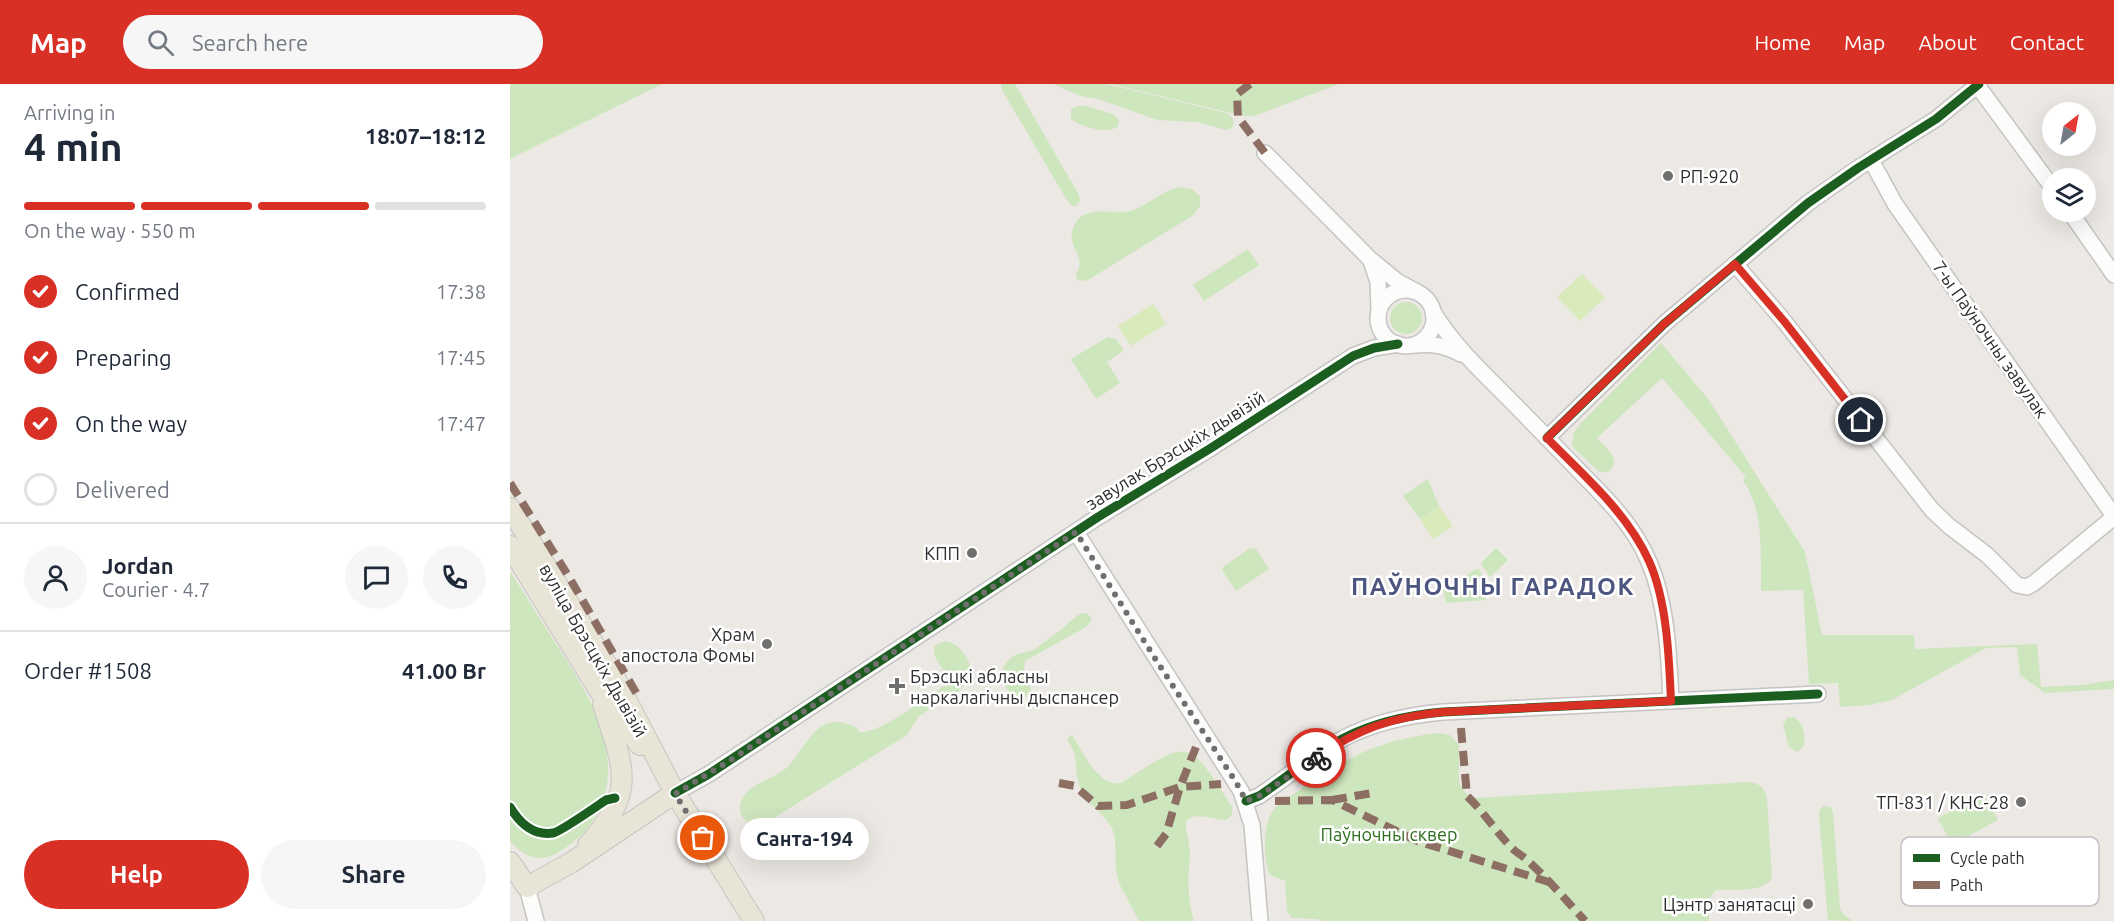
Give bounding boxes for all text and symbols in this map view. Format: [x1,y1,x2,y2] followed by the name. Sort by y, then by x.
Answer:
[123,15,543,69] search box
[144,26,177,59] icon: search
[30,27,87,58] text: Map
[192,30,308,55] text: Search here
[1754,30,1811,54] text: Home
[1844,30,1885,54] text: Map
[1918,30,1977,54] text: About
[2010,30,2084,54] text: Contact
[24,101,115,124] text: Arriving in
[2042,102,2096,156] north arrow
[2042,102,2096,222] map controls
[365,123,486,148] text: 18:07–18:12
[24,125,123,168] text: 4 min
[1680,166,1739,186] place label: РП-920
[2042,168,2096,222] button: layers
[1661,169,1675,183] marker: РП-920
[24,219,196,242] text: On the way · 550 m
[1929,257,2053,421] street label: 7-ы Паўночны завулак
[24,275,57,308] icon: check
[75,279,180,304] text: Confirmed
[436,280,486,303] text: 17:38
[24,341,57,374] icon: check
[75,345,172,370] text: Preparing
[436,346,486,369] text: 17:45
[1082,387,1268,513] street label: завулак Брэсцкіх дывізій
[1835,394,1886,445] pin
[1844,403,1877,436] icon: home
[24,407,57,440] icon: check
[75,411,187,436] text: On the way
[436,412,486,435] text: 17:47
[75,477,170,502] text: Delivered
[924,543,960,563] place label: КПП
[24,546,87,609] button: person
[345,546,408,609] button: chat
[423,546,486,609] button: phone
[965,546,979,560] marker: КПП
[102,553,174,578] text: Jordan
[536,560,652,740] street label: вуліца Брэсцкіх Дывізій
[1351,572,1635,600] district label: ПАЎНОЧНЫ ГАРАДОК
[102,578,210,601] text: Courier · 4.7
[621,624,755,665] place label: Храм апостола Фомы
[760,637,774,651] marker: Храм апостола Фомы
[24,658,152,683] text: Order #1508
[402,658,486,683] text: 41.00 Br
[910,666,1119,707] place label: Брэсцкі абласны наркалагічны дыспансер
[888,677,906,695] marker: Брэсцкі абласны наркалагічны дыспансер
[1286,728,1346,788] courier
[1300,742,1333,775] icon: bike
[1876,792,2009,812] place label: ТП-831 / КНС-28
[2014,795,2028,809] marker: ТП-831 / КНС-28
[677,812,728,863] pin
[739,817,868,859] callout: Санта-194
[686,821,719,854] icon: bag
[1321,824,1457,844] park label: Паўночны сквер
[756,827,853,850] text: Санта-194
[1901,837,2099,906] legend
[24,840,249,909] button: Help
[261,840,486,909] button: Share
[1950,849,2025,867] text: Cycle path
[1950,876,1983,894] text: Path
[1663,894,1796,914] place label: Цэнтр занятасці
[1801,897,1815,911] marker: Цэнтр занятасці

